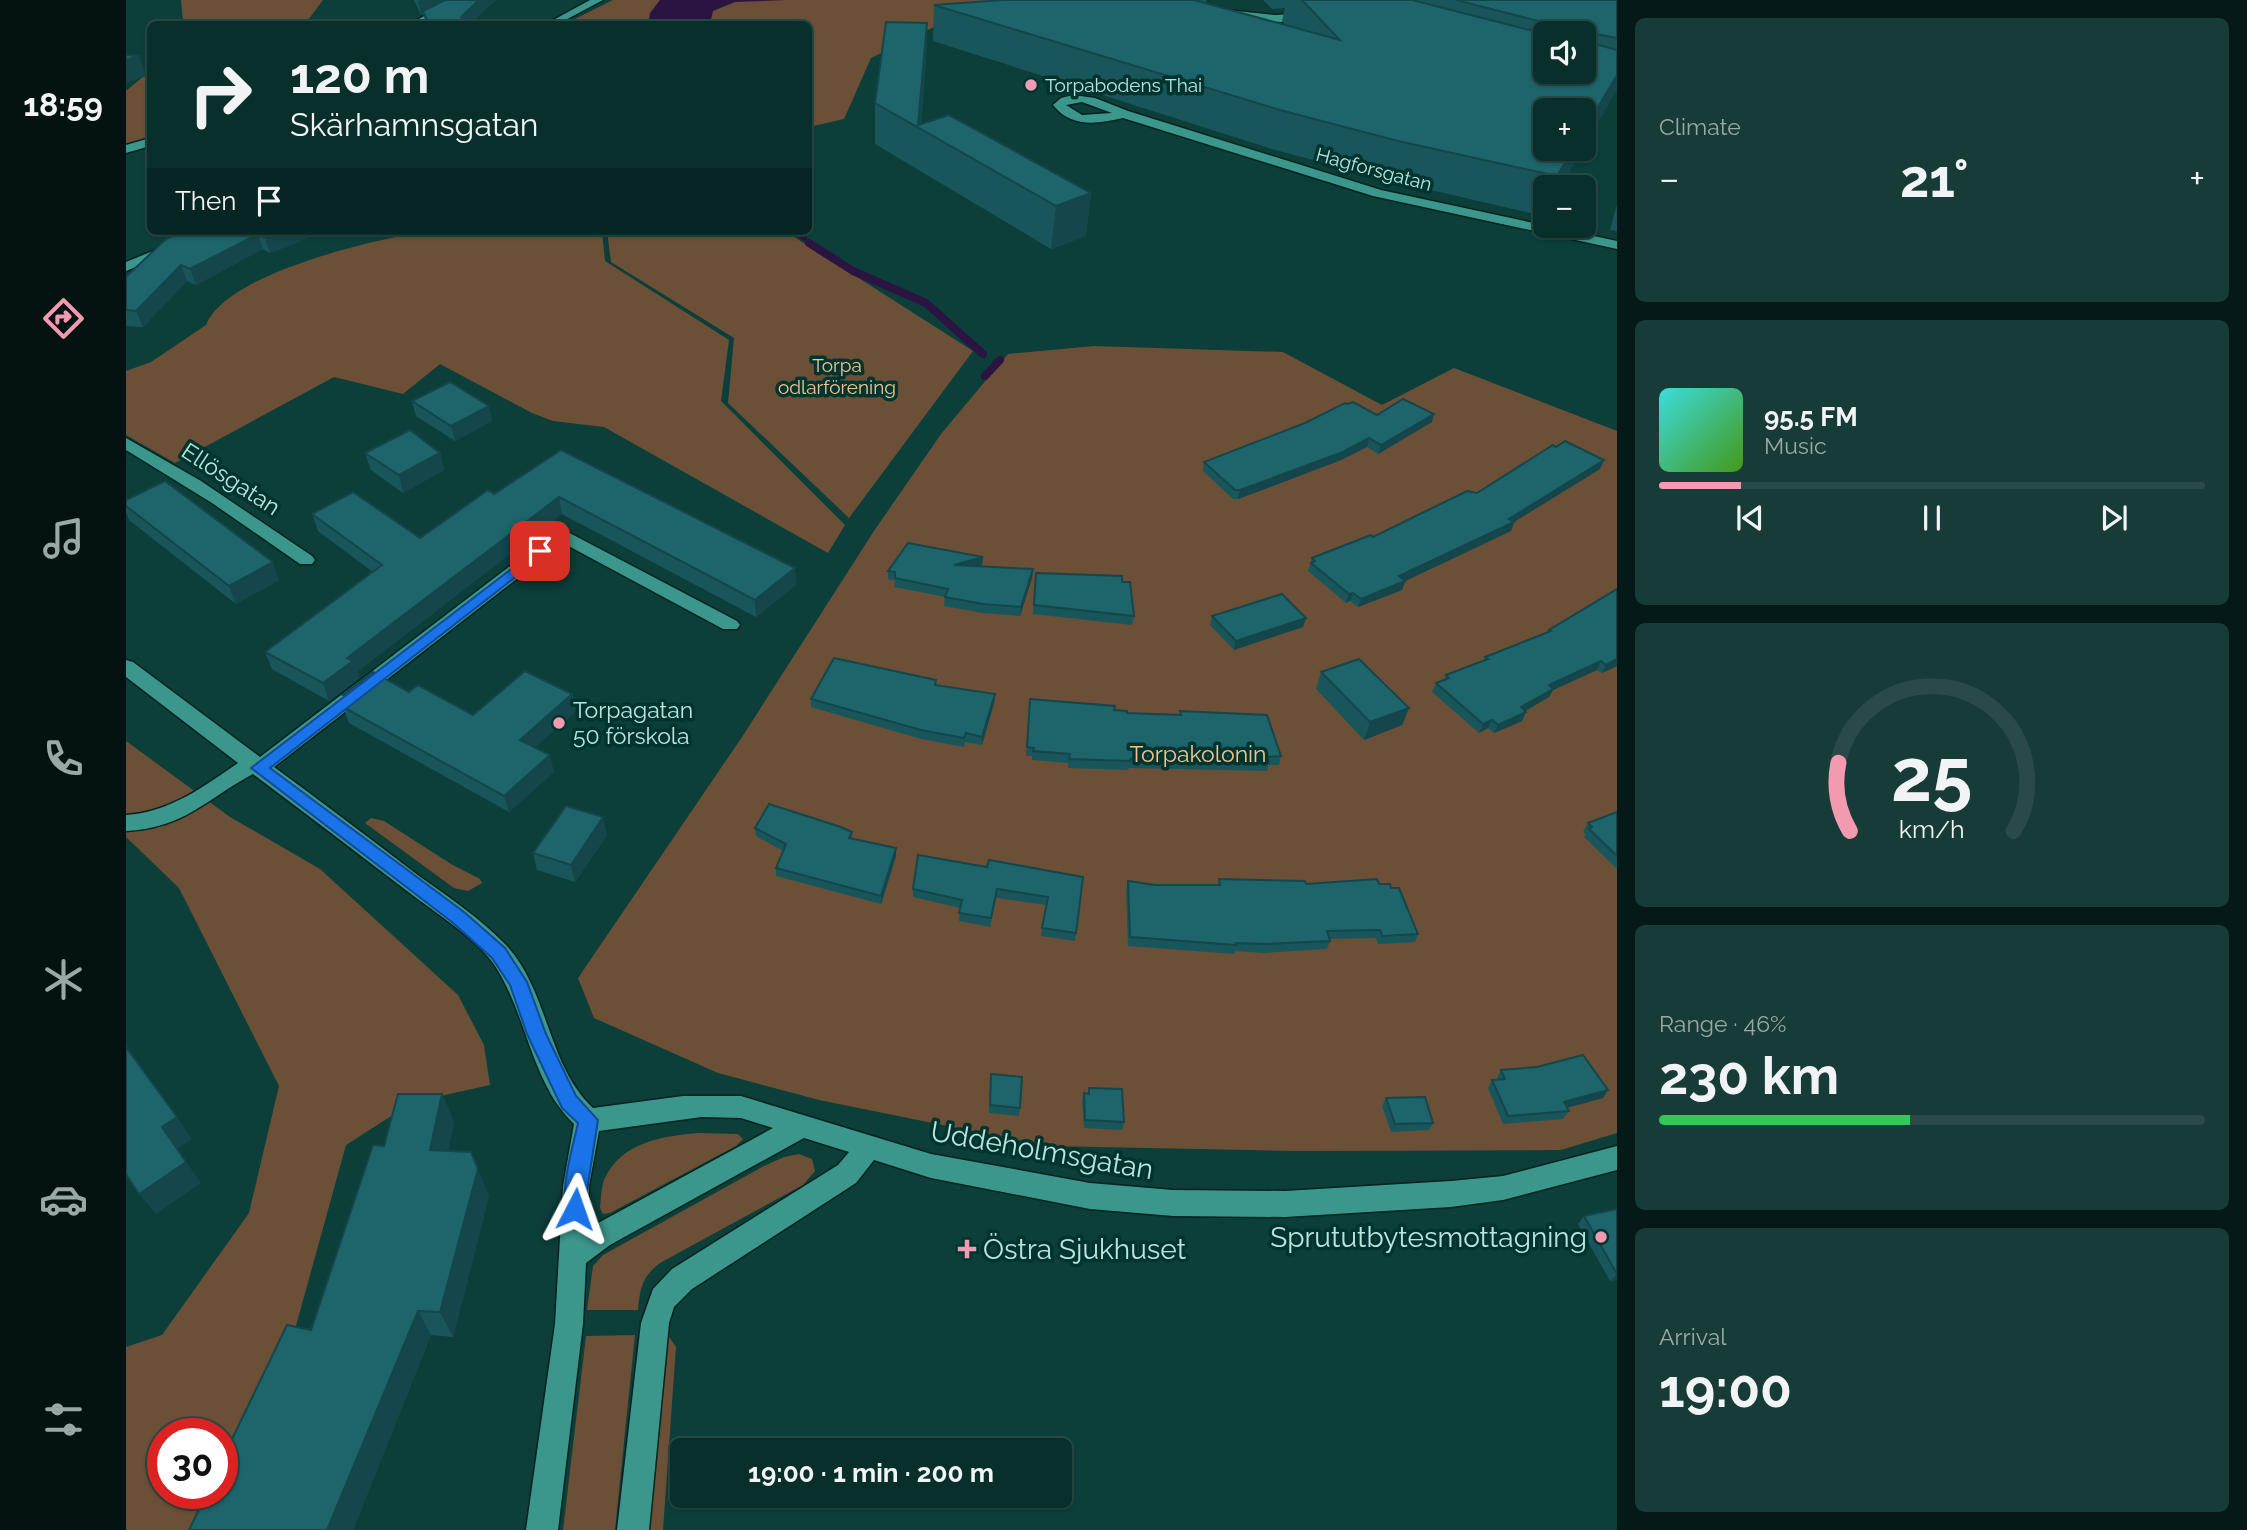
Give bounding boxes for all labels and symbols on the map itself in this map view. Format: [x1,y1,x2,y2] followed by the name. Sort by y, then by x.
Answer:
[1045,74,1202,96] place label: Torpabodens Thai
[1023,77,1039,93] marker: Torpabodens Thai
[1314,143,1434,195] street label: Hagforsgatan
[778,354,896,398] park label: Torpa odlarförening
[177,437,285,520] street label: Ellösgatan
[510,521,570,581] pin
[573,696,693,749] place label: Torpagatan 50 förskola
[551,715,567,731] marker: Torpagatan 50 förskola
[1130,740,1266,767] park label: Torpakolonin
[928,1115,1156,1186] street label: Uddeholmsgatan
[538,1172,612,1246] position arrow
[1270,1221,1587,1254] place label: Sprututbytesmottagning
[1593,1229,1609,1245] marker: Sprututbytesmottagning
[983,1233,1187,1266] place label: Östra Sjukhuset
[957,1239,977,1259] marker: Östra Sjukhuset
[147,1418,238,1509] speed limit sign: 30

